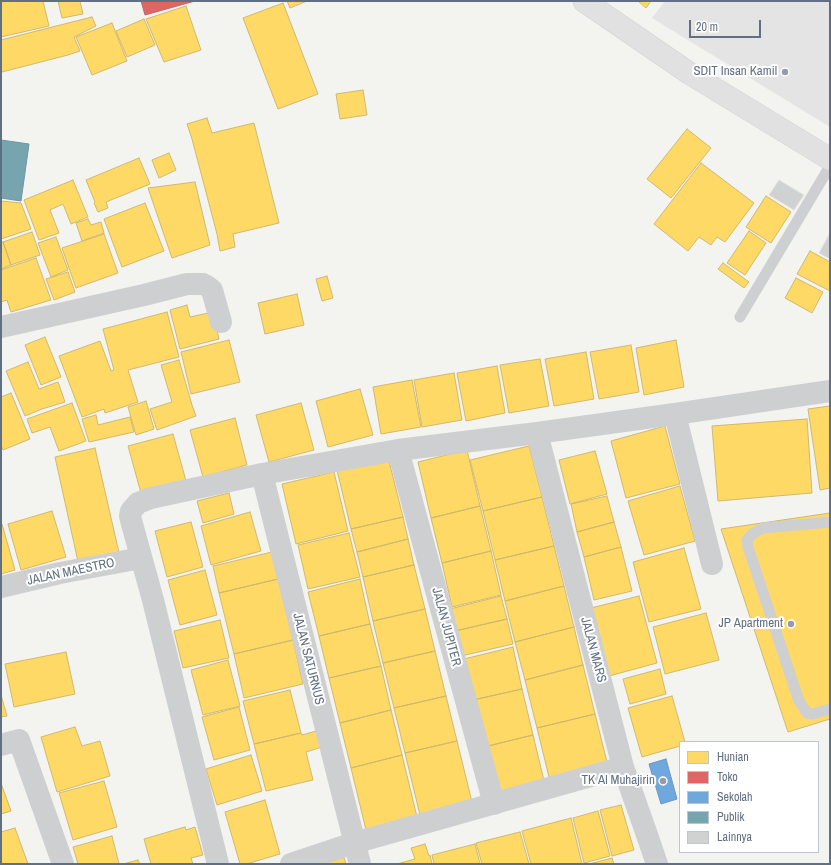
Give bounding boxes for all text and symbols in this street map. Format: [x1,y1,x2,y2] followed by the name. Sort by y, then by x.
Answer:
[691,12,763,38] scale bar
[696,19,718,35] text: 20 m
[693,64,777,80] place label: SDIT Insan Kamil
[780,67,790,77] marker: SDIT Insan Kamil
[26,555,116,589] street label: JALAN MAESTRO
[428,586,464,668] street label: JALAN JUPITER
[289,612,327,706] street label: JALAN SATURNUS
[577,616,609,684] street label: JALAN MARS
[718,616,783,632] place label: JP Apartment
[786,619,796,629] marker: JP Apartment
[679,741,819,853] legend
[717,749,749,765] text: Hunian
[717,769,738,785] text: Toko
[582,773,655,789] place label: TK Al Muhajirin
[658,776,668,786] marker: TK Al Muhajirin
[717,789,753,805] text: Sekolah
[717,809,744,825] text: Publik
[717,829,752,845] text: Lainnya

